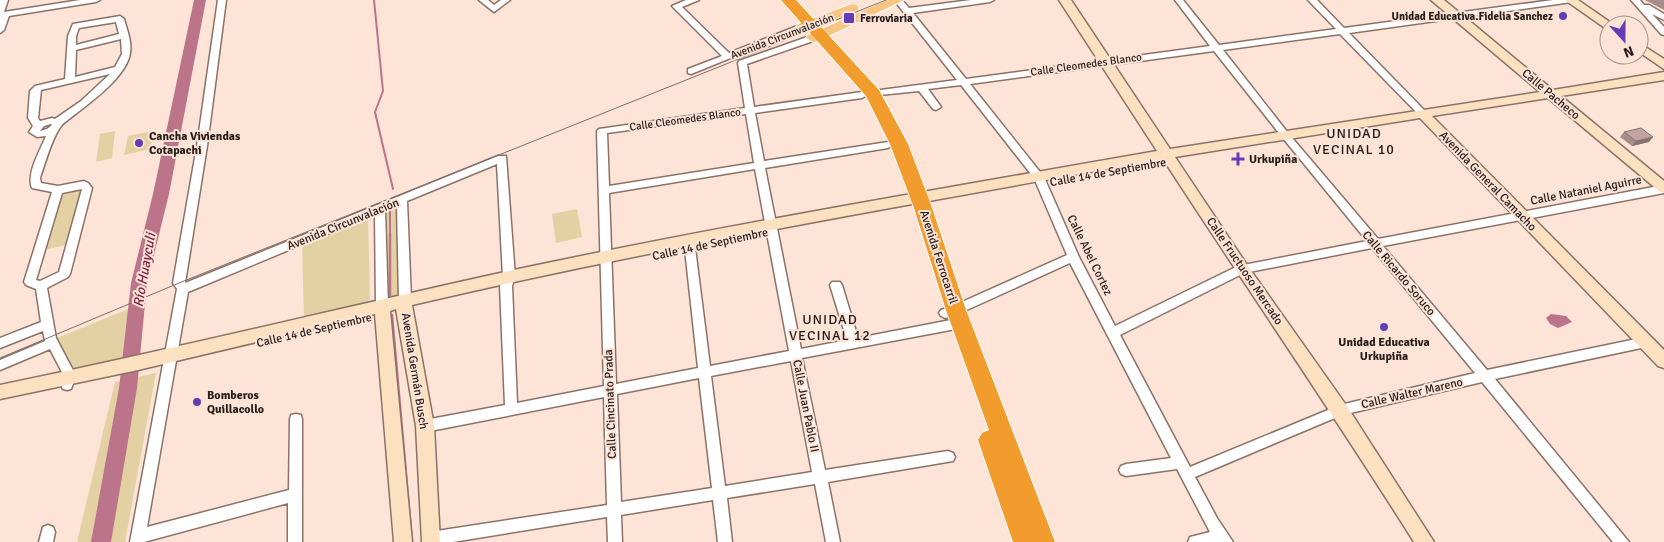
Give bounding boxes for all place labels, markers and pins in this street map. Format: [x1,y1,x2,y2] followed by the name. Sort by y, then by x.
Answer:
[1392,10,1553,23] place label: Unidad Educativa.Fidelia Sanchez
[1557,10,1569,22] marker: Unidad Educativa.Fidelia Sanchez
[842,11,856,25] marker: Ferroviaria
[860,12,913,25] place label: Ferroviaria
[149,129,241,158] place label: Cancha Viviendas Cotapachi
[133,137,145,149] marker: Cancha Viviendas Cotapachi
[1231,152,1245,166] marker: Urkupiña
[1249,152,1297,167] place label: Urkupiña
[1378,321,1390,333] marker: Unidad Educativa Urkupiña
[1338,335,1430,364] place label: Unidad Educativa Urkupiña
[207,388,264,417] place label: Bomberos Quillacollo
[191,396,203,408] marker: Bomberos Quillacollo

